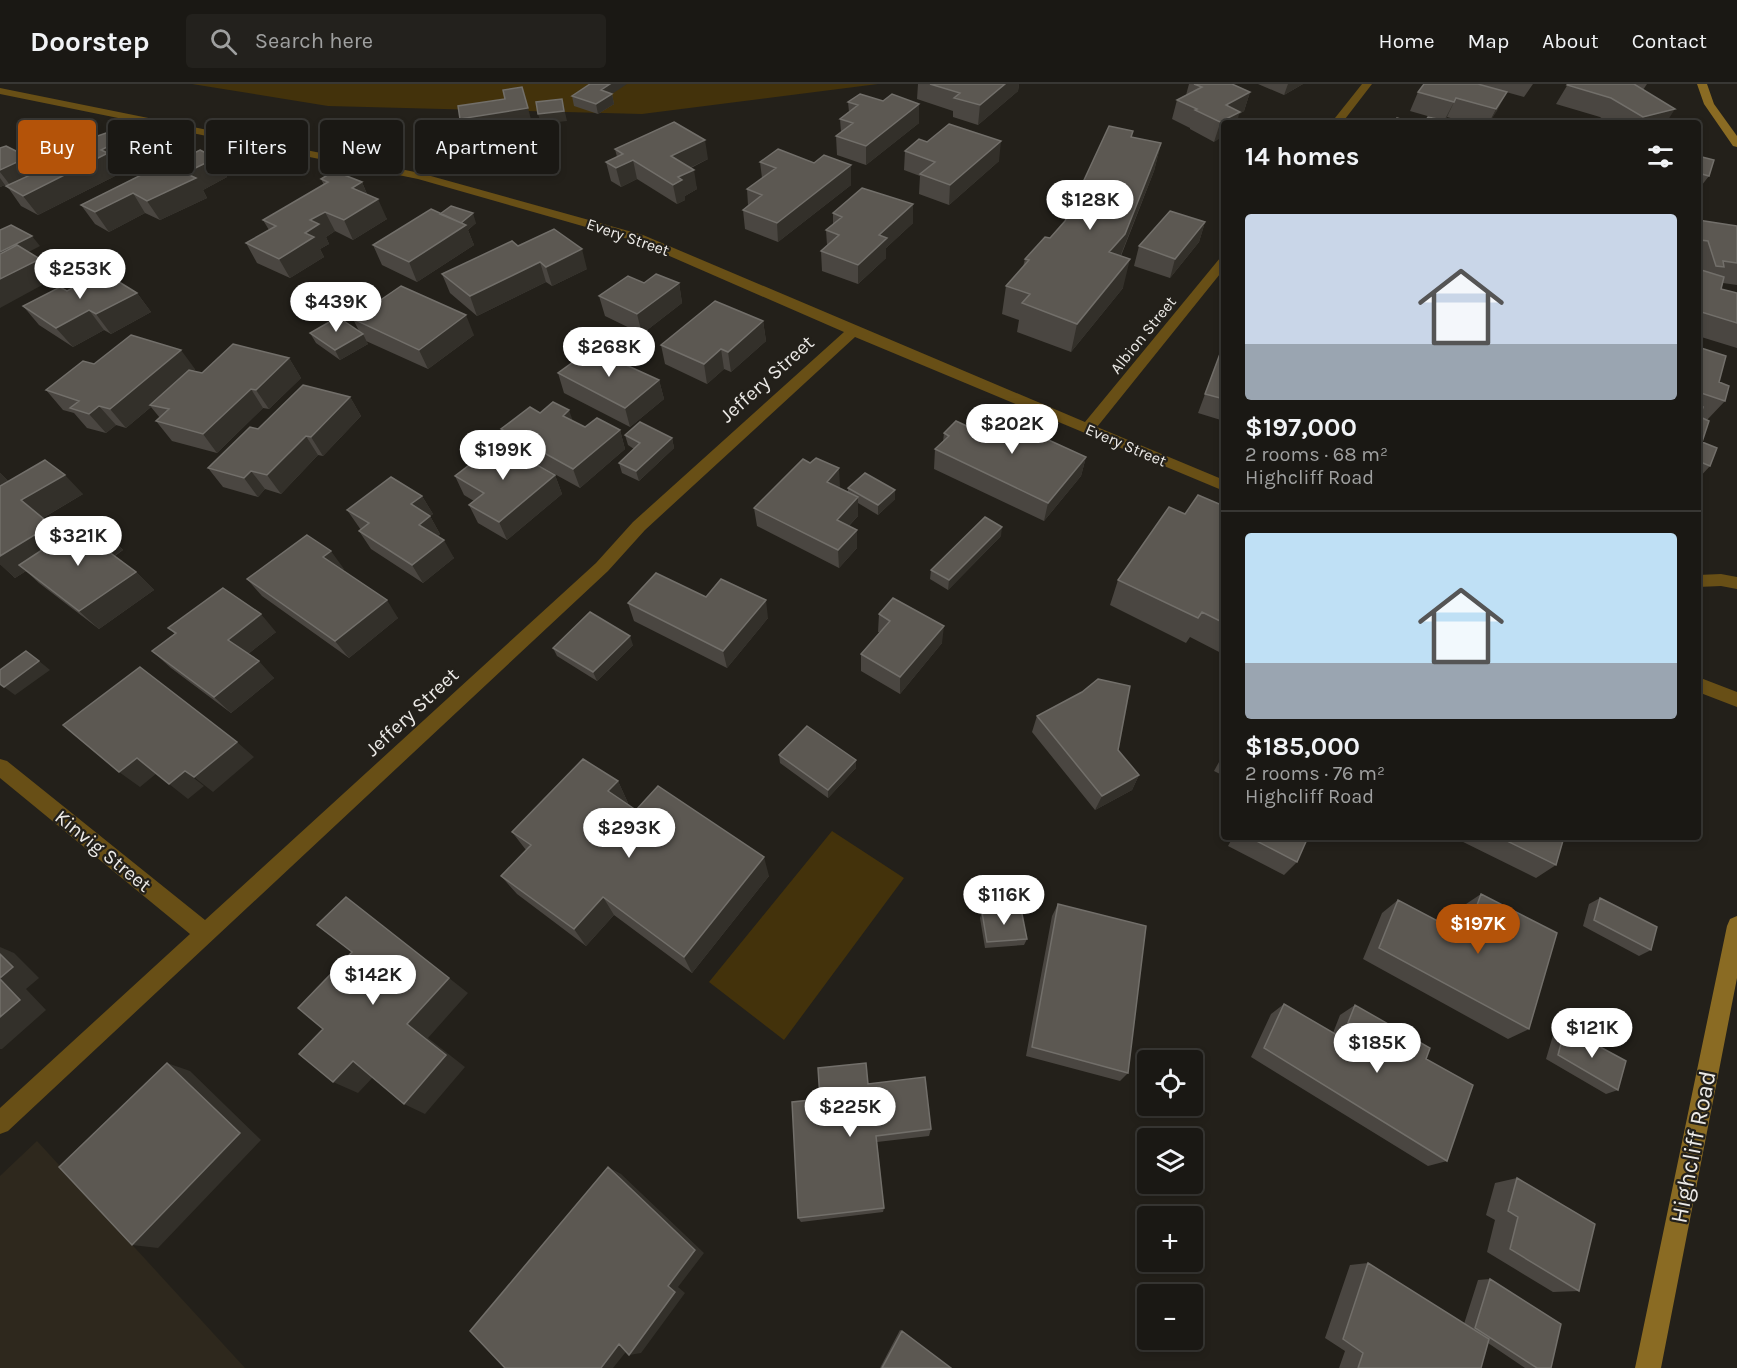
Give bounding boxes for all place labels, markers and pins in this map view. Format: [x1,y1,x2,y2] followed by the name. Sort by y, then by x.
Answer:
[1048,180,1132,231] pin: $128K
[38,249,122,300] pin: $253K
[294,282,378,333] pin: $439K
[567,327,651,378] pin: $268K
[970,404,1054,455] pin: $202K
[461,430,545,481] pin: $199K
[36,516,120,567] pin: $321K
[587,808,671,859] pin: $293K
[962,875,1046,926] pin: $116K
[1436,904,1520,955] pin: $197K
[331,955,415,1006] pin: $142K
[1550,1008,1634,1059] pin: $121K
[1335,1023,1419,1074] pin: $185K
[808,1087,892,1138] pin: $225K

